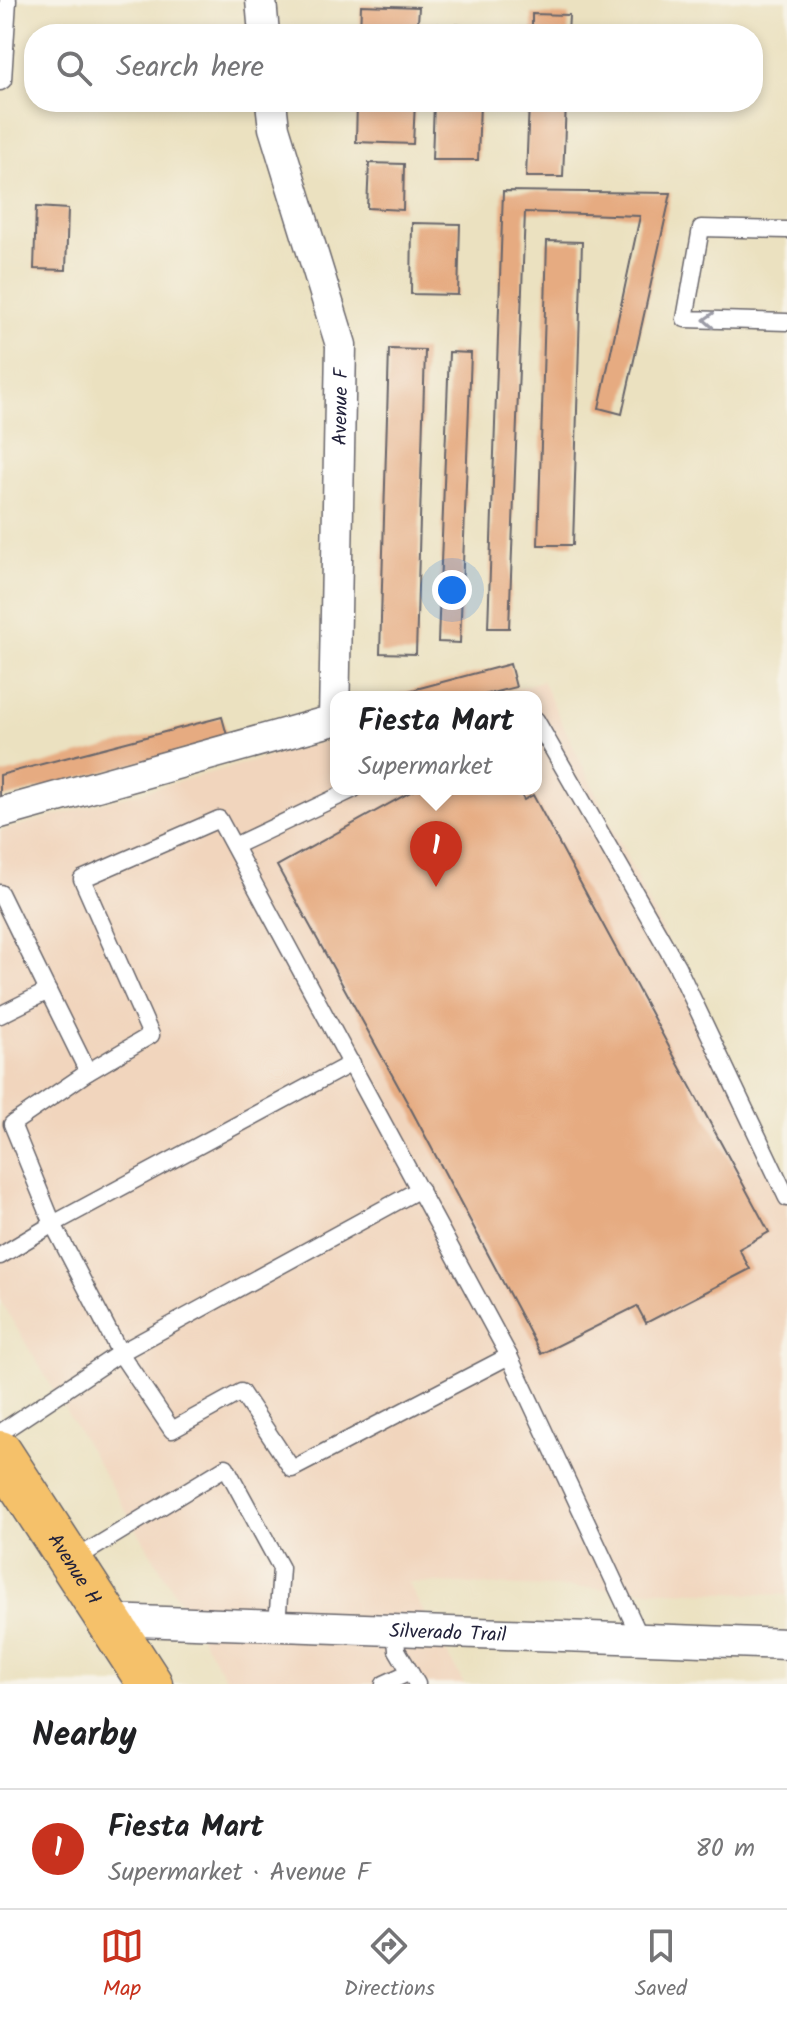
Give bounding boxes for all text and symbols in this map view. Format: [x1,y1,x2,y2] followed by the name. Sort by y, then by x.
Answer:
[24,24,763,112] search box
[116,44,264,92] text: Search here
[52,46,96,90] icon: search
[702,312,715,329] one-way arrow
[325,366,359,446] street label: Avenue F
[432,570,472,610] your location
[330,691,542,795] popup
[358,698,514,746] text: Fiesta Mart
[358,746,493,788] text: Supermarket
[410,821,462,887] pin: 1
[38,1527,109,1612] street label: Avenue H
[389,1616,507,1652] street label: Silverado Trail
[32,1709,137,1763] text: Nearby
[108,1804,263,1852] text: Fiesta Mart
[54,1828,62,1870] text: 1
[695,1828,755,1870] text: 80 m
[108,1852,370,1894] text: Supermarket · Avenue F
[100,1924,144,2007] tab: Map
[344,1924,435,2007] tab: Directions
[635,1924,687,2007] tab: Saved

